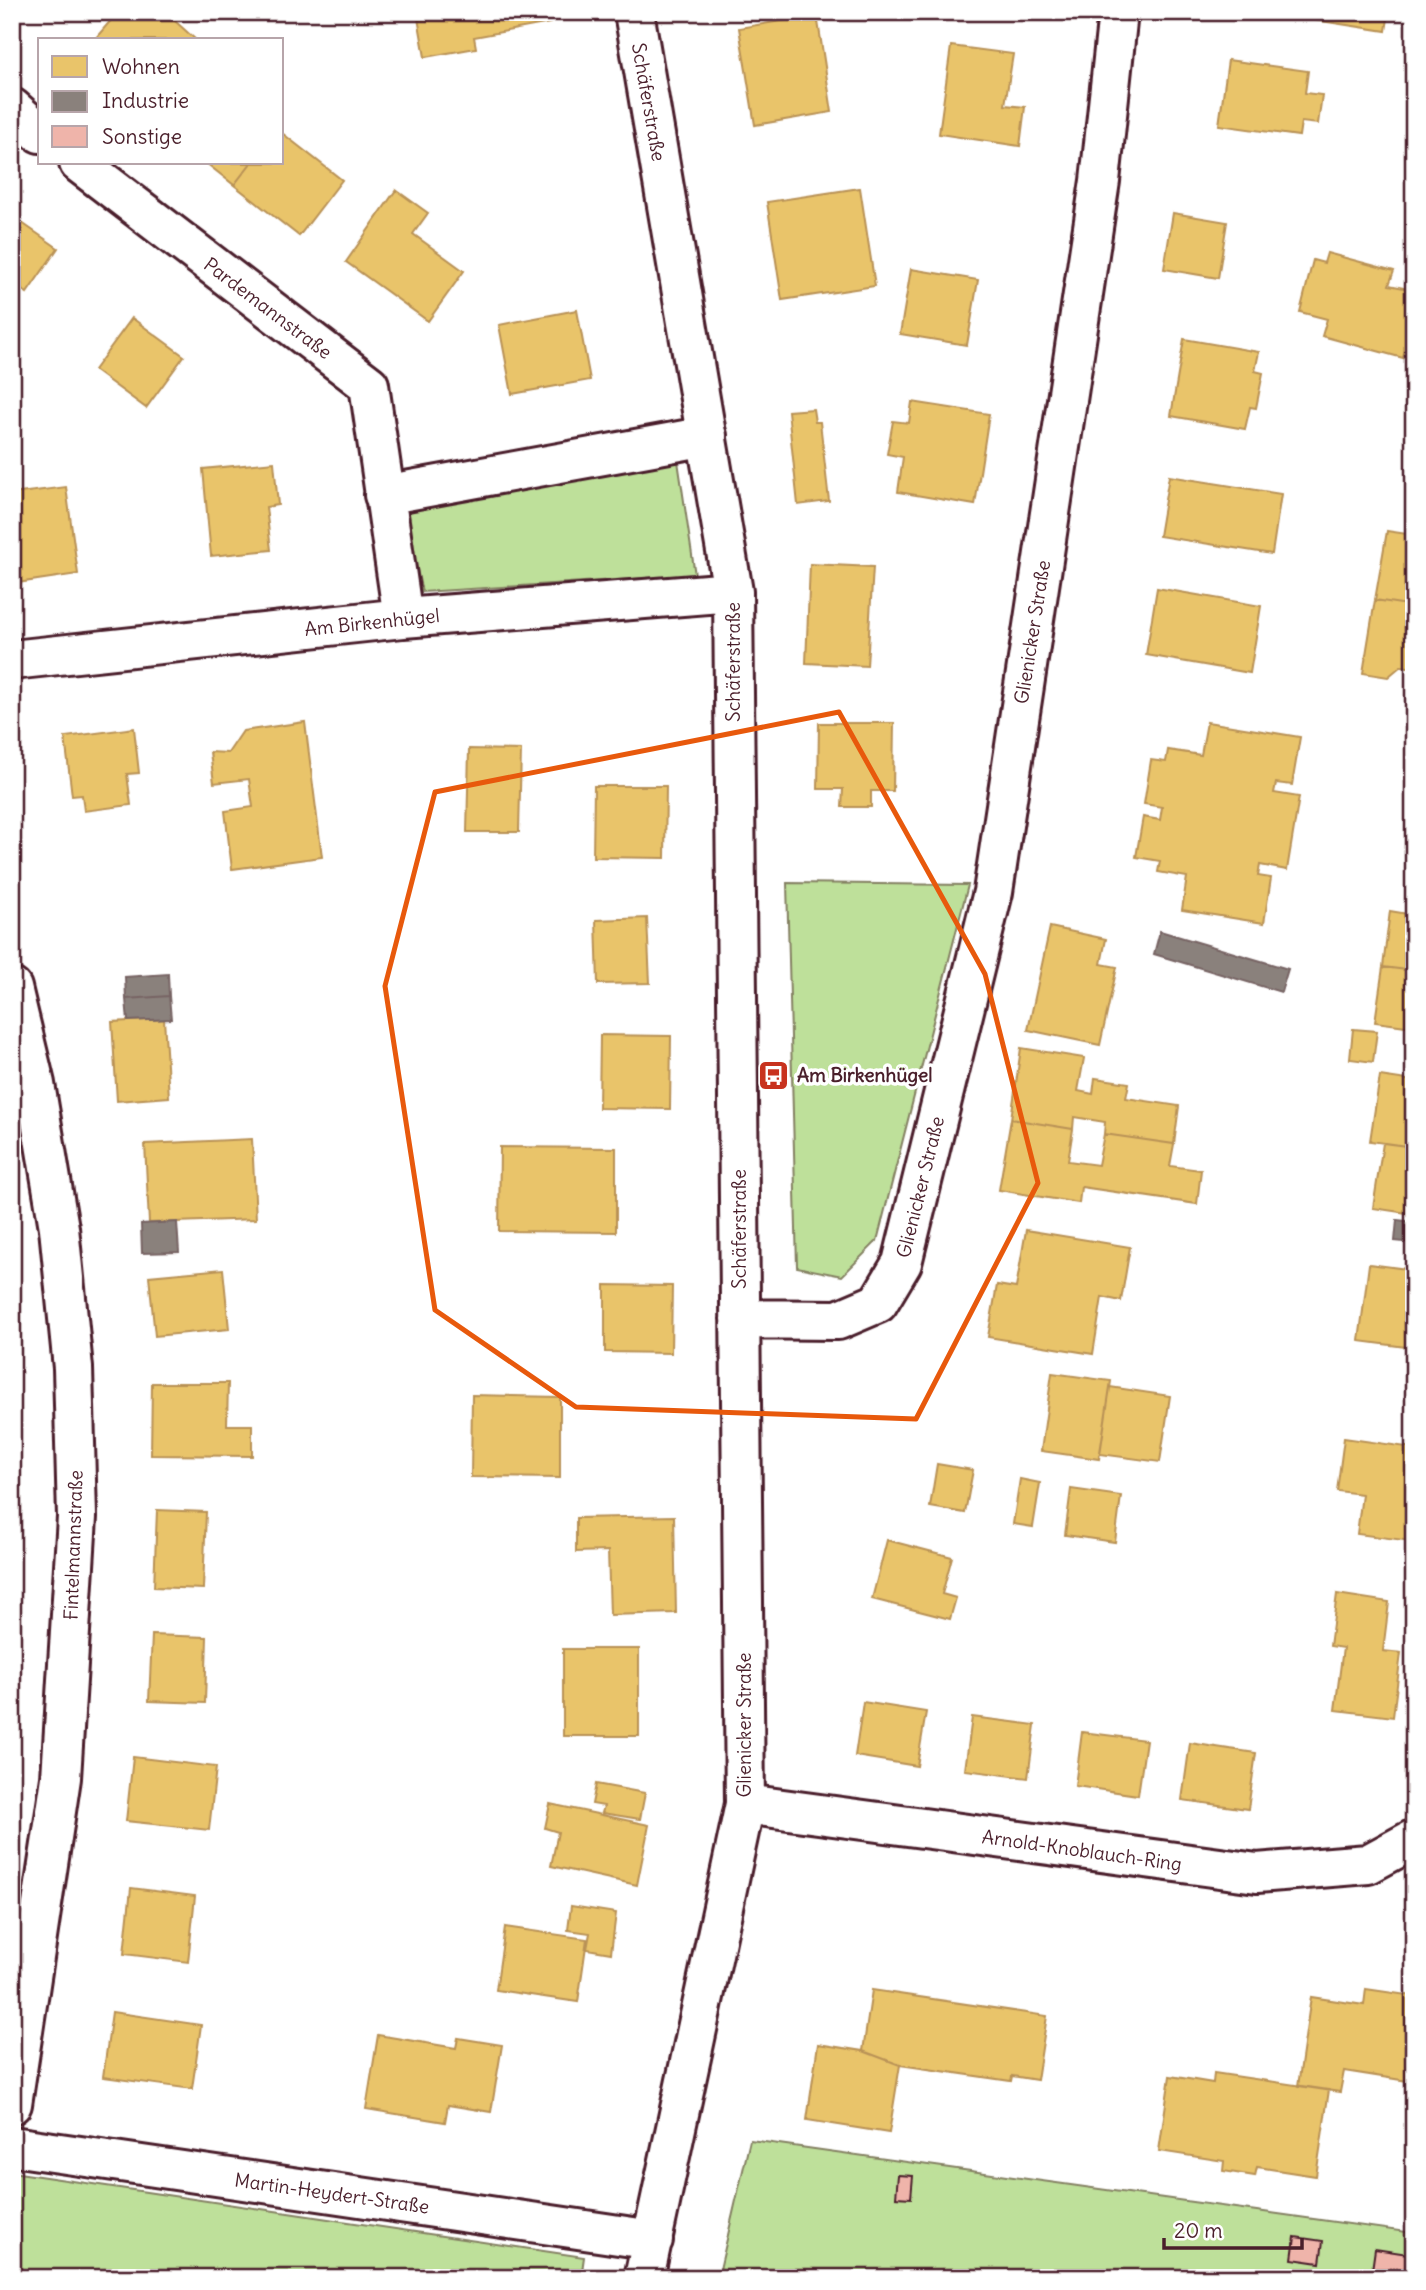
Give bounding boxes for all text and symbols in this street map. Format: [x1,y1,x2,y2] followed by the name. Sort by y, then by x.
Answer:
[38,38,284,164] legend
[627,41,671,163] street label: Schäferstraße
[102,53,180,80] text: Wohnen
[102,87,189,114] text: Industrie
[102,123,182,150] text: Sonstige
[199,252,337,364] street label: Pardemannstraße
[1009,558,1055,706] street label: Glienicker Straße
[721,602,745,722] street label: Schäferstraße
[303,603,441,641] street label: Am Birkenhügel
[757,1058,791,1092] bus stop icon: Am Birkenhügel
[797,1063,933,1087] place label: Am Birkenhügel
[891,1114,949,1260] street label: Glienicker Straße
[727,1169,751,1289] street label: Schäferstraße
[58,1470,88,1620] street label: Fintelmannstraße
[732,1652,756,1798] street label: Glienicker Straße
[981,1824,1183,1876] street label: Arnold-Knoblauch-Ring
[233,2167,431,2219] street label: Martin-Heydert-Straße
[1164,2206,1302,2250] scale bar
[1174,2217,1223,2244] text: 20 m

